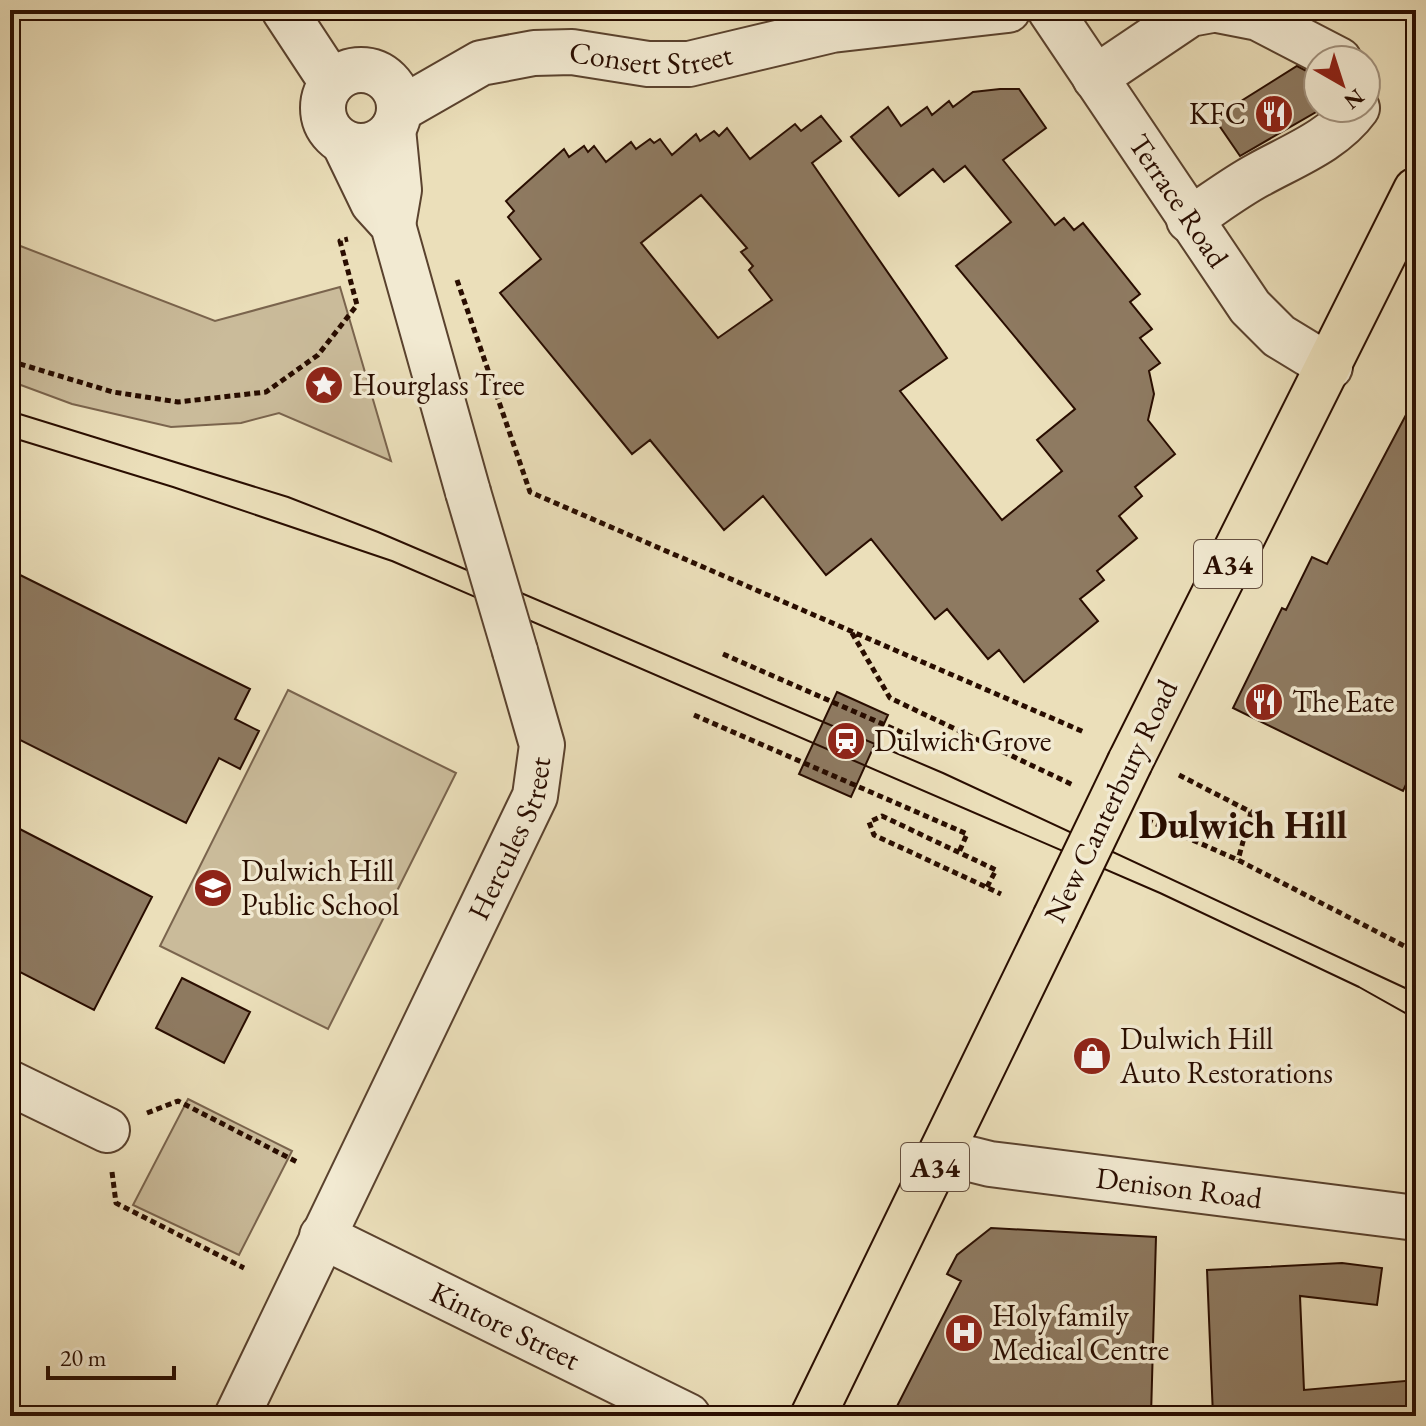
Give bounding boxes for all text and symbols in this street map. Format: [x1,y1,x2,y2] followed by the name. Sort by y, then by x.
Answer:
[567,32,736,83] street label: Consett Street
[1302,44,1382,124] north arrow
[1338,82,1370,116] text: N
[1253,93,1295,135] restaurant icon: KFC
[1189,94,1246,133] place label: KFC
[1120,126,1238,275] street label: Terrace Road
[303,364,345,406] place icon: Hourglass Tree
[352,365,525,404] place label: Hourglass Tree
[1194,540,1262,588] road number: A34
[1035,672,1187,929] street label: New Canterbury Road
[1243,681,1285,723] restaurant icon: The Eate
[1292,682,1395,721] place label: The Eate
[825,720,867,762] station icon: Dulwich Grove
[874,721,1052,760] place label: Dulwich Grove
[458,754,559,926] street label: Hercules Street
[1139,800,1348,849] district label: Dulwich Hill
[241,851,399,924] place label: Dulwich Hill Public School
[192,867,234,909] school or university icon: Dulwich Hill Public School
[1119,1019,1333,1092] place label: Dulwich Hill Auto Restorations
[1071,1035,1113,1077] shop icon: Dulwich Hill Auto Restorations
[901,1143,969,1191] road number: A34
[1094,1158,1265,1217] street label: Denison Road
[424,1272,587,1379] street label: Kintore Street
[992,1296,1169,1369] place label: Holy family Medical Centre
[943,1312,985,1354] hospital icon: Holy family Medical Centre
[48,1330,174,1380] scale bar
[60,1342,107,1373] text: 20 m

